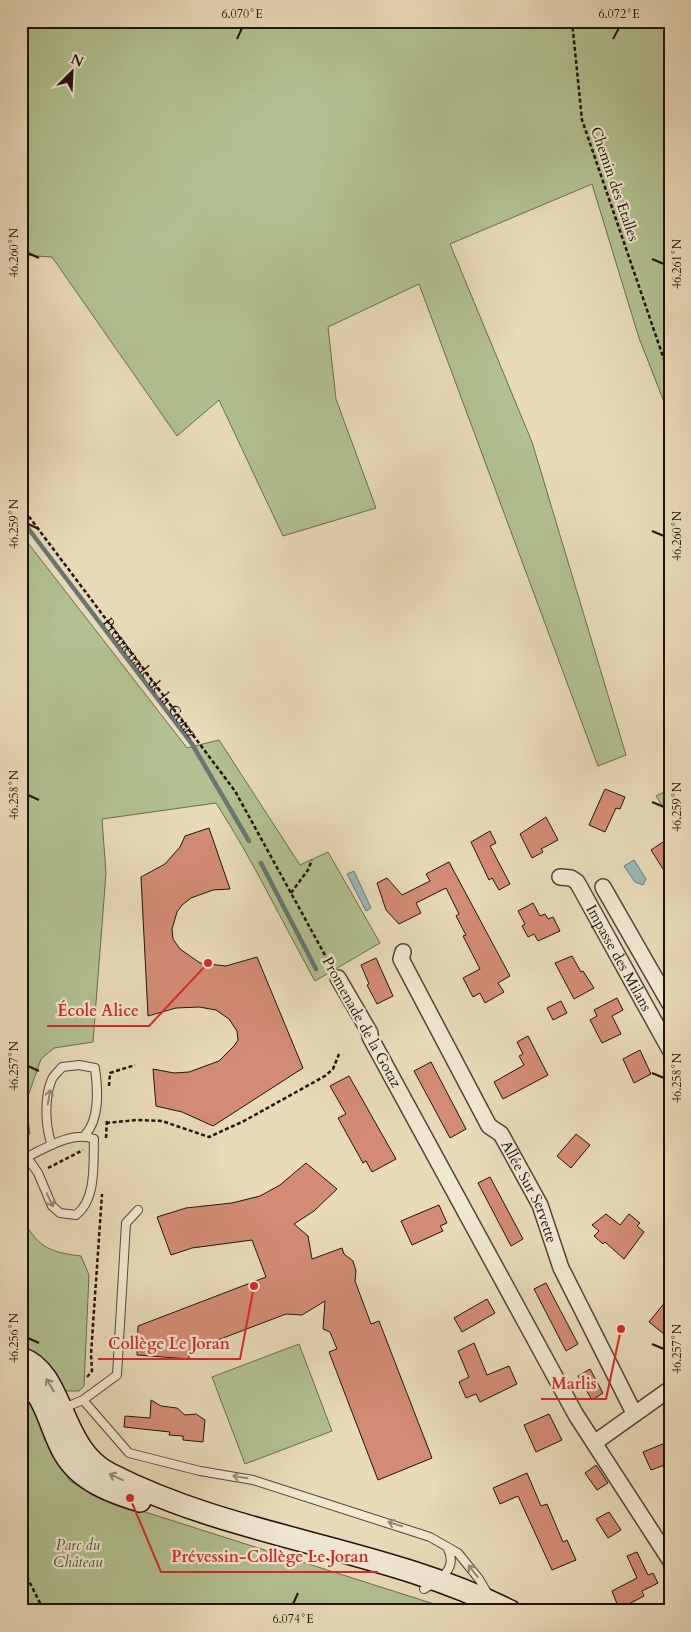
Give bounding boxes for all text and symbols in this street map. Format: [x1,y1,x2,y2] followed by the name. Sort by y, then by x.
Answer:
[221,6,263,22] text: 6.070°E
[598,6,640,22] text: 6.072°E
[48,48,98,98] north arrow
[68,49,87,72] text: N
[586,124,644,244] street label: Chemin des Etalles
[6,227,22,278] text: 46.260°N
[669,238,685,289] text: 46.261°N
[6,498,22,549] text: 46.259°N
[669,510,685,561] text: 46.260°N
[98,613,202,743] street label: Promenade de la Gotaz
[6,769,22,820] text: 46.258°N
[669,781,685,832] text: 46.259°N
[581,901,657,1015] street label: Impasse des Milans
[318,953,406,1091] street label: Promenade de la Gotaz
[47,995,149,1026] callout: École Alice
[57,999,139,1022] text: École Alice
[6,1040,22,1091] text: 46.257°N
[669,1052,685,1103] text: 46.258°N
[44,1090,54,1106] one-way arrow
[496,1137,562,1246] street label: Allée Sur Servette
[45,1192,55,1207] one-way arrow
[6,1312,22,1363] text: 46.256°N
[669,1323,685,1374] text: 46.257°N
[98,1328,240,1359] callout: Collège Le Joran
[108,1333,231,1355] text: Collège Le Joran
[541,1368,606,1399] callout: Marlis
[551,1373,597,1395] text: Marlis
[44,1378,54,1393] one-way arrow
[109,1471,124,1481] one-way arrow
[232,1472,248,1482] one-way arrow
[388,1518,404,1528] one-way arrow
[53,1535,103,1572] park label: Parc du Château
[161,1541,378,1572] callout: Prévessin-Collège Le Joran
[171,1546,369,1568] text: Prévessin-Collège Le Joran
[468,1564,478,1578] one-way arrow
[272,1611,314,1627] text: 6.074°E

